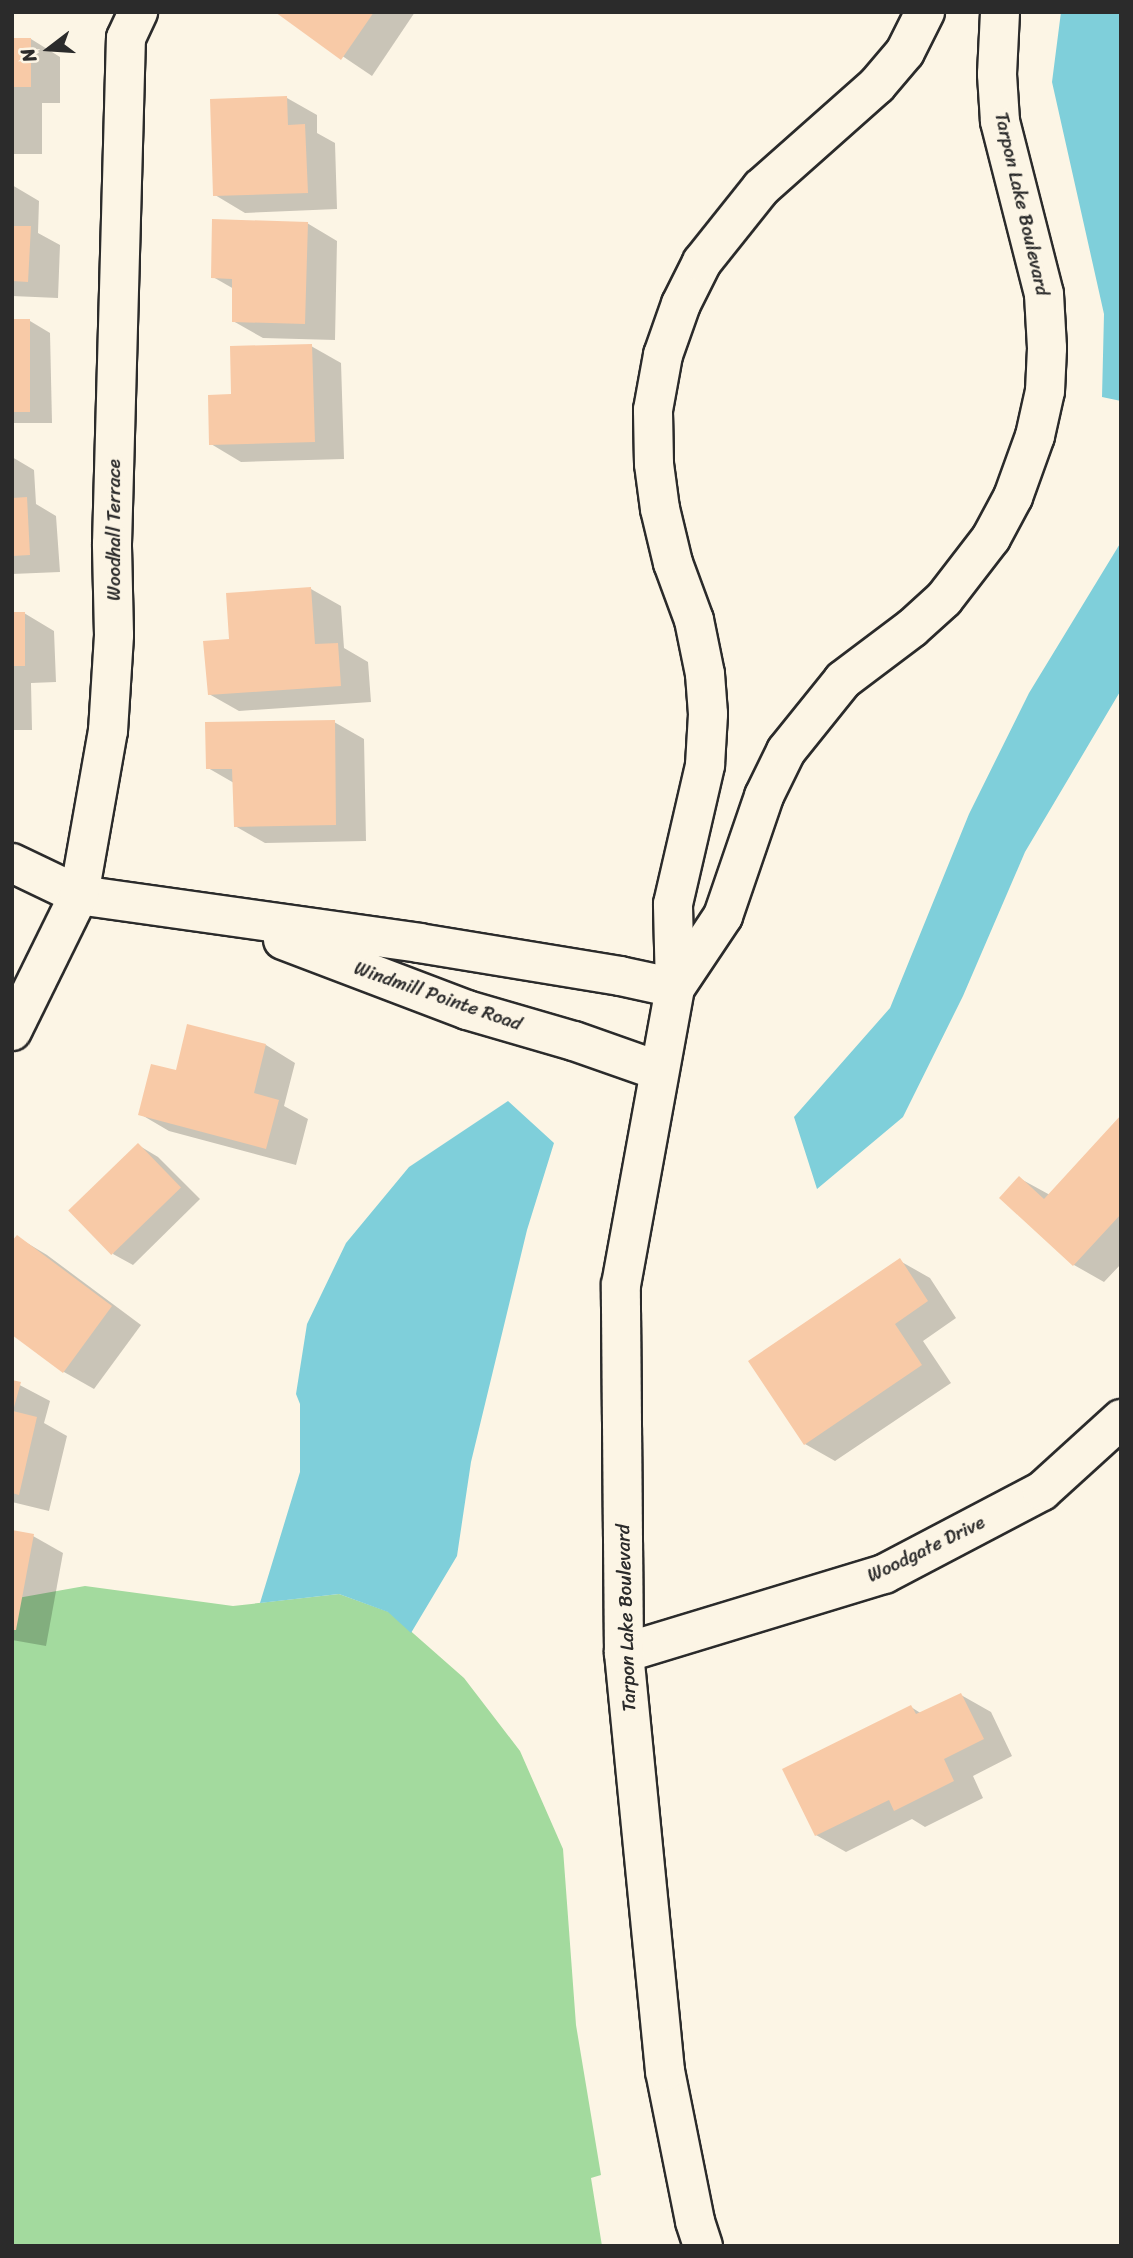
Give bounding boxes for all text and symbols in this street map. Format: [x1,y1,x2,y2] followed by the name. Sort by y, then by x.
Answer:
[14,14,84,84] north arrow
[11,44,46,66] text: N
[990,110,1054,298] street label: Tarpon Lake Boulevard
[103,459,125,601] street label: Woodhall Terrace
[351,957,525,1035] street label: Windmill Pointe Road
[863,1511,989,1587] street label: Woodgate Drive
[611,1524,641,1712] street label: Tarpon Lake Boulevard

